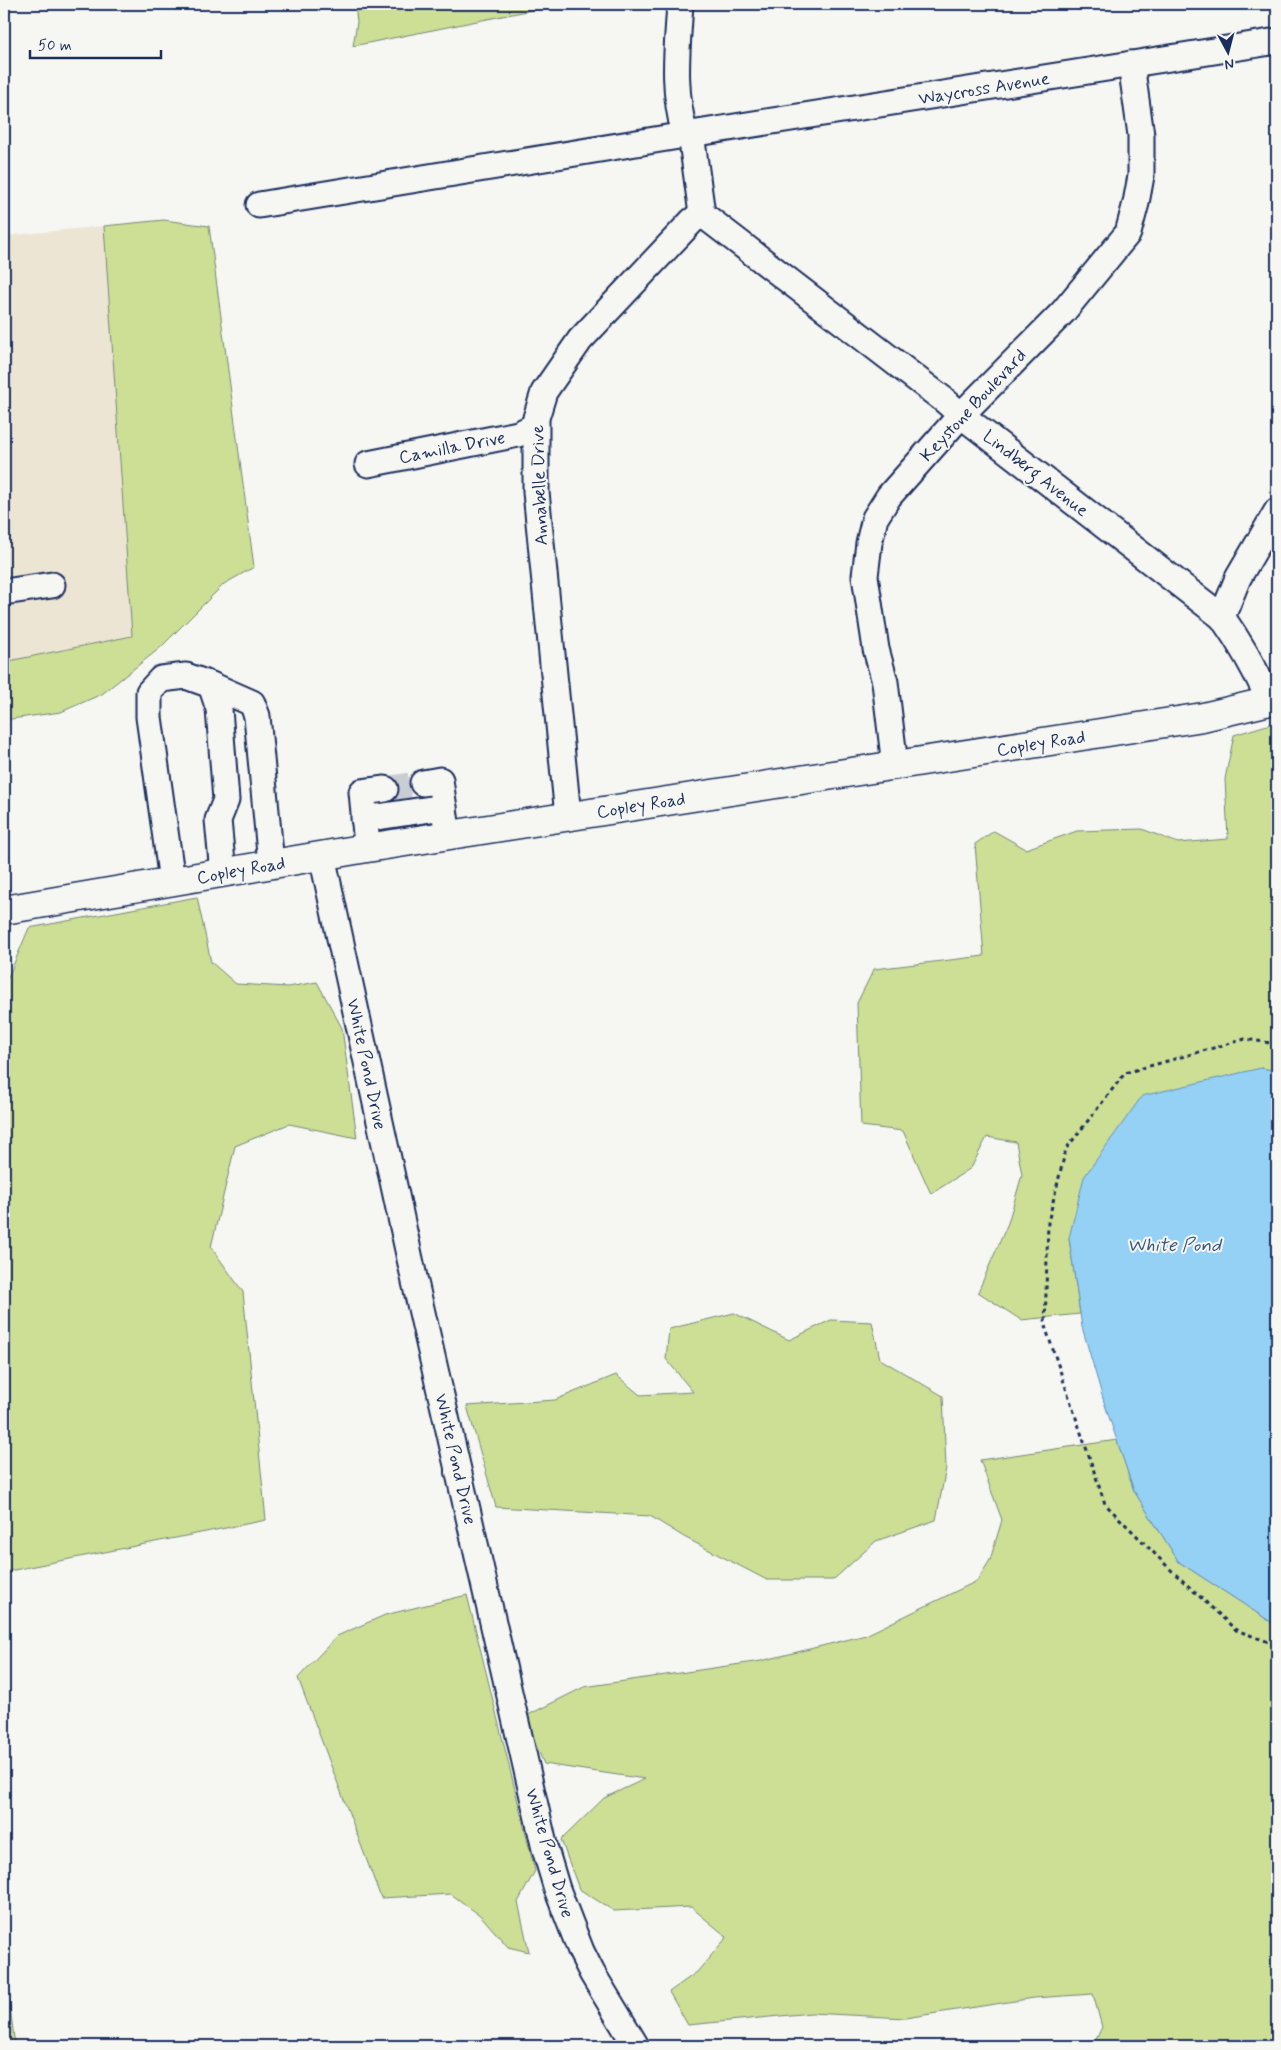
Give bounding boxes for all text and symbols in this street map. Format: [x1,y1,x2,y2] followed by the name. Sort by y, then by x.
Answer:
[30,28,161,60] scale bar
[1204,28,1254,78] north arrow
[38,36,72,56] text: 50 m
[1224,54,1235,73] text: N
[917,67,1052,111] street label: Waycross Avenue
[915,344,1032,467] street label: Keystone Boulevard
[526,424,554,546] street label: Annabelle Drive
[976,425,1093,524] street label: Lindberg Avenue
[397,426,507,470] street label: Camilla Drive
[995,725,1087,763] street label: Copley Road
[595,787,687,825] street label: Copley Road
[195,851,287,891] street label: Copley Road
[340,996,392,1132] street label: White Pond Drive
[1127,1233,1223,1258] water label: White Pond
[428,1391,482,1527] street label: White Pond Drive
[519,1786,579,1921] street label: White Pond Drive

